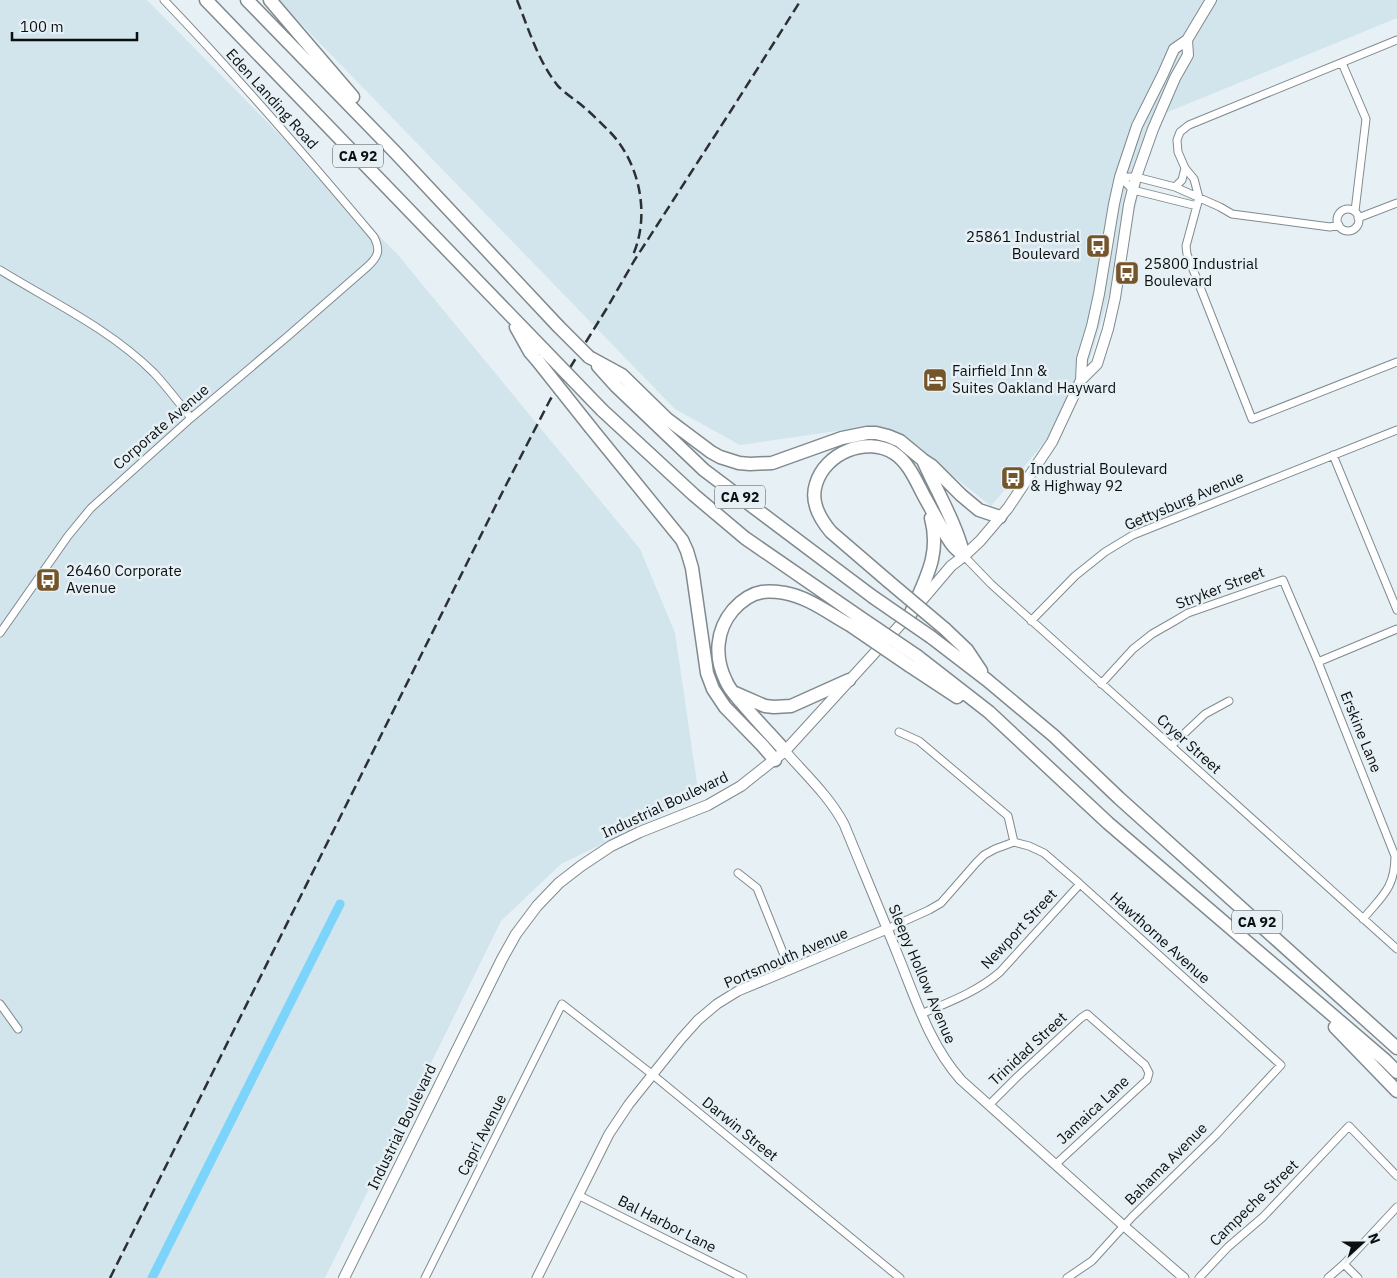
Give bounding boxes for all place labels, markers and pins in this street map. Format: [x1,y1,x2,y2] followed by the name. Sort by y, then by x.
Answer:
[966,227,1080,263] place label: 25861 Industrial Boulevard
[1085,233,1111,259] bus stop icon: 25861 Industrial Boulevard
[1144,254,1258,290] place label: 25800 Industrial Boulevard
[1114,260,1140,286] bus stop icon: 25800 Industrial Boulevard
[952,361,1116,397] place label: Fairfield Inn & Suites Oakland Hayward
[922,367,948,393] hotel icon: Fairfield Inn & Suites Oakland Hayward
[1030,459,1167,495] place label: Industrial Boulevard & Highway 92
[1000,465,1026,491] bus stop icon: Industrial Boulevard & Highway 92
[66,561,182,597] place label: 26460 Corporate Avenue
[35,567,61,593] bus stop icon: 26460 Corporate Avenue

